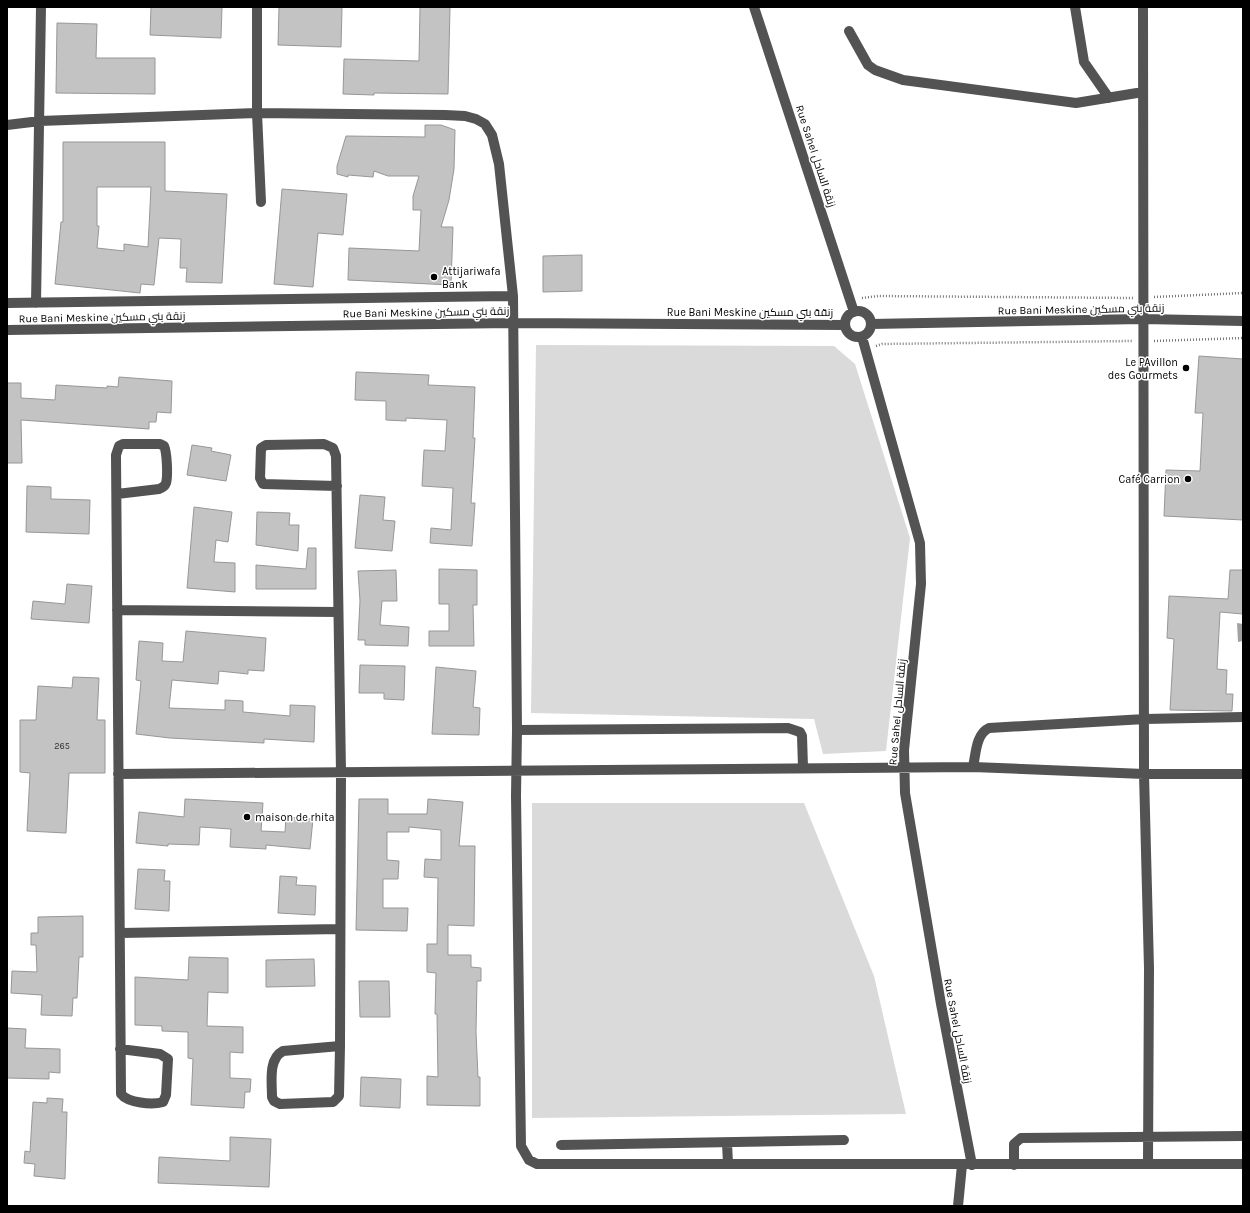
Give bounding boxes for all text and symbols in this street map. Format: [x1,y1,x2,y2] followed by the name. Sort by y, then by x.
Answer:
[793,103,838,209] street label: Rue Sahel زنقة الساحل
[442,265,500,291] place label: Attijariwafa Bank
[429,272,439,282] marker: Attijariwafa Bank
[998,302,1164,319] street label: Rue Bani Meskine زنقة بني مسكين
[343,305,509,322] street label: Rue Bani Meskine زنقة بني مسكين
[667,306,833,321] street label: Rue Bani Meskine زنقة بني مسكين
[19,310,185,327] street label: Rue Bani Meskine زنقة بني مسكين
[1108,356,1178,382] place label: Le PAvillon des Gourmets
[1181,363,1191,373] marker: Le PAvillon des Gourmets
[1118,473,1180,486] place label: Café Carrion
[1183,474,1193,484] marker: Café Carrion
[886,658,909,766] street label: Rue Sahel زنقة الساحل
[54,741,70,751] house number: 265
[255,811,335,824] place label: maison de rhita
[242,812,252,822] marker: maison de rhita
[941,977,974,1085] street label: Rue Sahel زنقة الساحل

